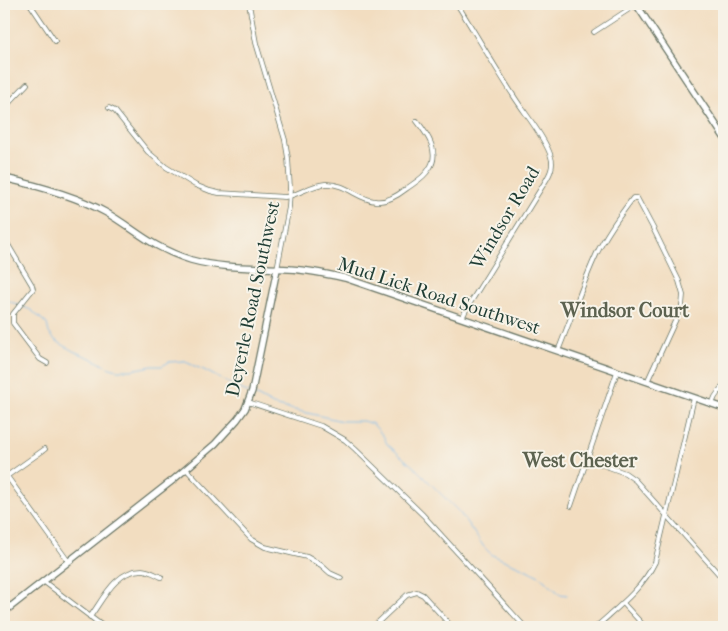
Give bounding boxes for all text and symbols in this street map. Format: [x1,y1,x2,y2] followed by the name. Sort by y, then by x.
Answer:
[465,162,545,274] street label: Windsor Road
[221,199,285,399] street label: Deyerle Road Southwest
[335,253,543,339] street label: Mud Lick Road Southwest
[560,299,690,322] district label: Windsor Court
[522,449,638,472] district label: West Chester

